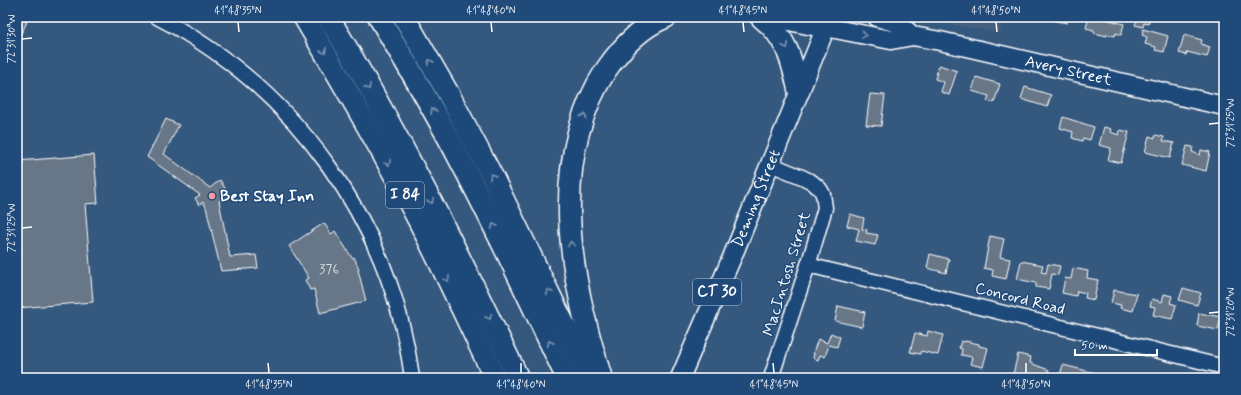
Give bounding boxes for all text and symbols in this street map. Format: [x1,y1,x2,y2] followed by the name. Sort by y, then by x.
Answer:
[214,4,262,18] text: 41°48'35"N
[467,4,516,18] text: 41°48'40"N
[719,4,768,18] text: 41°48'45"N
[972,4,1021,18] text: 41°48'50"N
[5,15,19,63] text: 72°31'30"W
[860,31,867,39] one-way arrow
[781,42,789,50] one-way arrow
[319,46,326,54] one-way arrow
[1023,50,1115,91] street label: Avery Street
[427,58,434,66] one-way arrow
[364,83,371,90] one-way arrow
[1224,99,1238,147] text: 72°31'25"W
[431,107,438,115] one-way arrow
[579,113,588,120] one-way arrow
[727,146,785,251] street label: Deming Street
[383,159,391,167] one-way arrow
[489,172,497,180] one-way arrow
[386,182,424,208] road number: I 84
[220,186,314,207] place label: Best Stay Inn
[207,191,217,201] marker: Best Stay Inn
[426,197,434,204] one-way arrow
[5,204,19,252] text: 72°31'25"W
[758,209,816,339] street label: MacIntosh Street
[491,222,499,230] one-way arrow
[567,241,576,248] one-way arrow
[319,260,339,278] house number: 376
[442,275,450,282] one-way arrow
[973,278,1067,320] street label: Concord Road
[693,279,741,305] road number: CT 30
[1224,288,1238,337] text: 72°31'20"W
[546,289,554,297] one-way arrow
[484,313,492,321] one-way arrow
[1075,331,1157,357] scale bar
[1081,338,1108,354] text: 50 m
[547,340,555,347] one-way arrow
[245,378,293,392] text: 41°48'35"N
[497,378,546,392] text: 41°48'40"N
[750,378,799,392] text: 41°48'45"N
[1002,378,1051,392] text: 41°48'50"N

